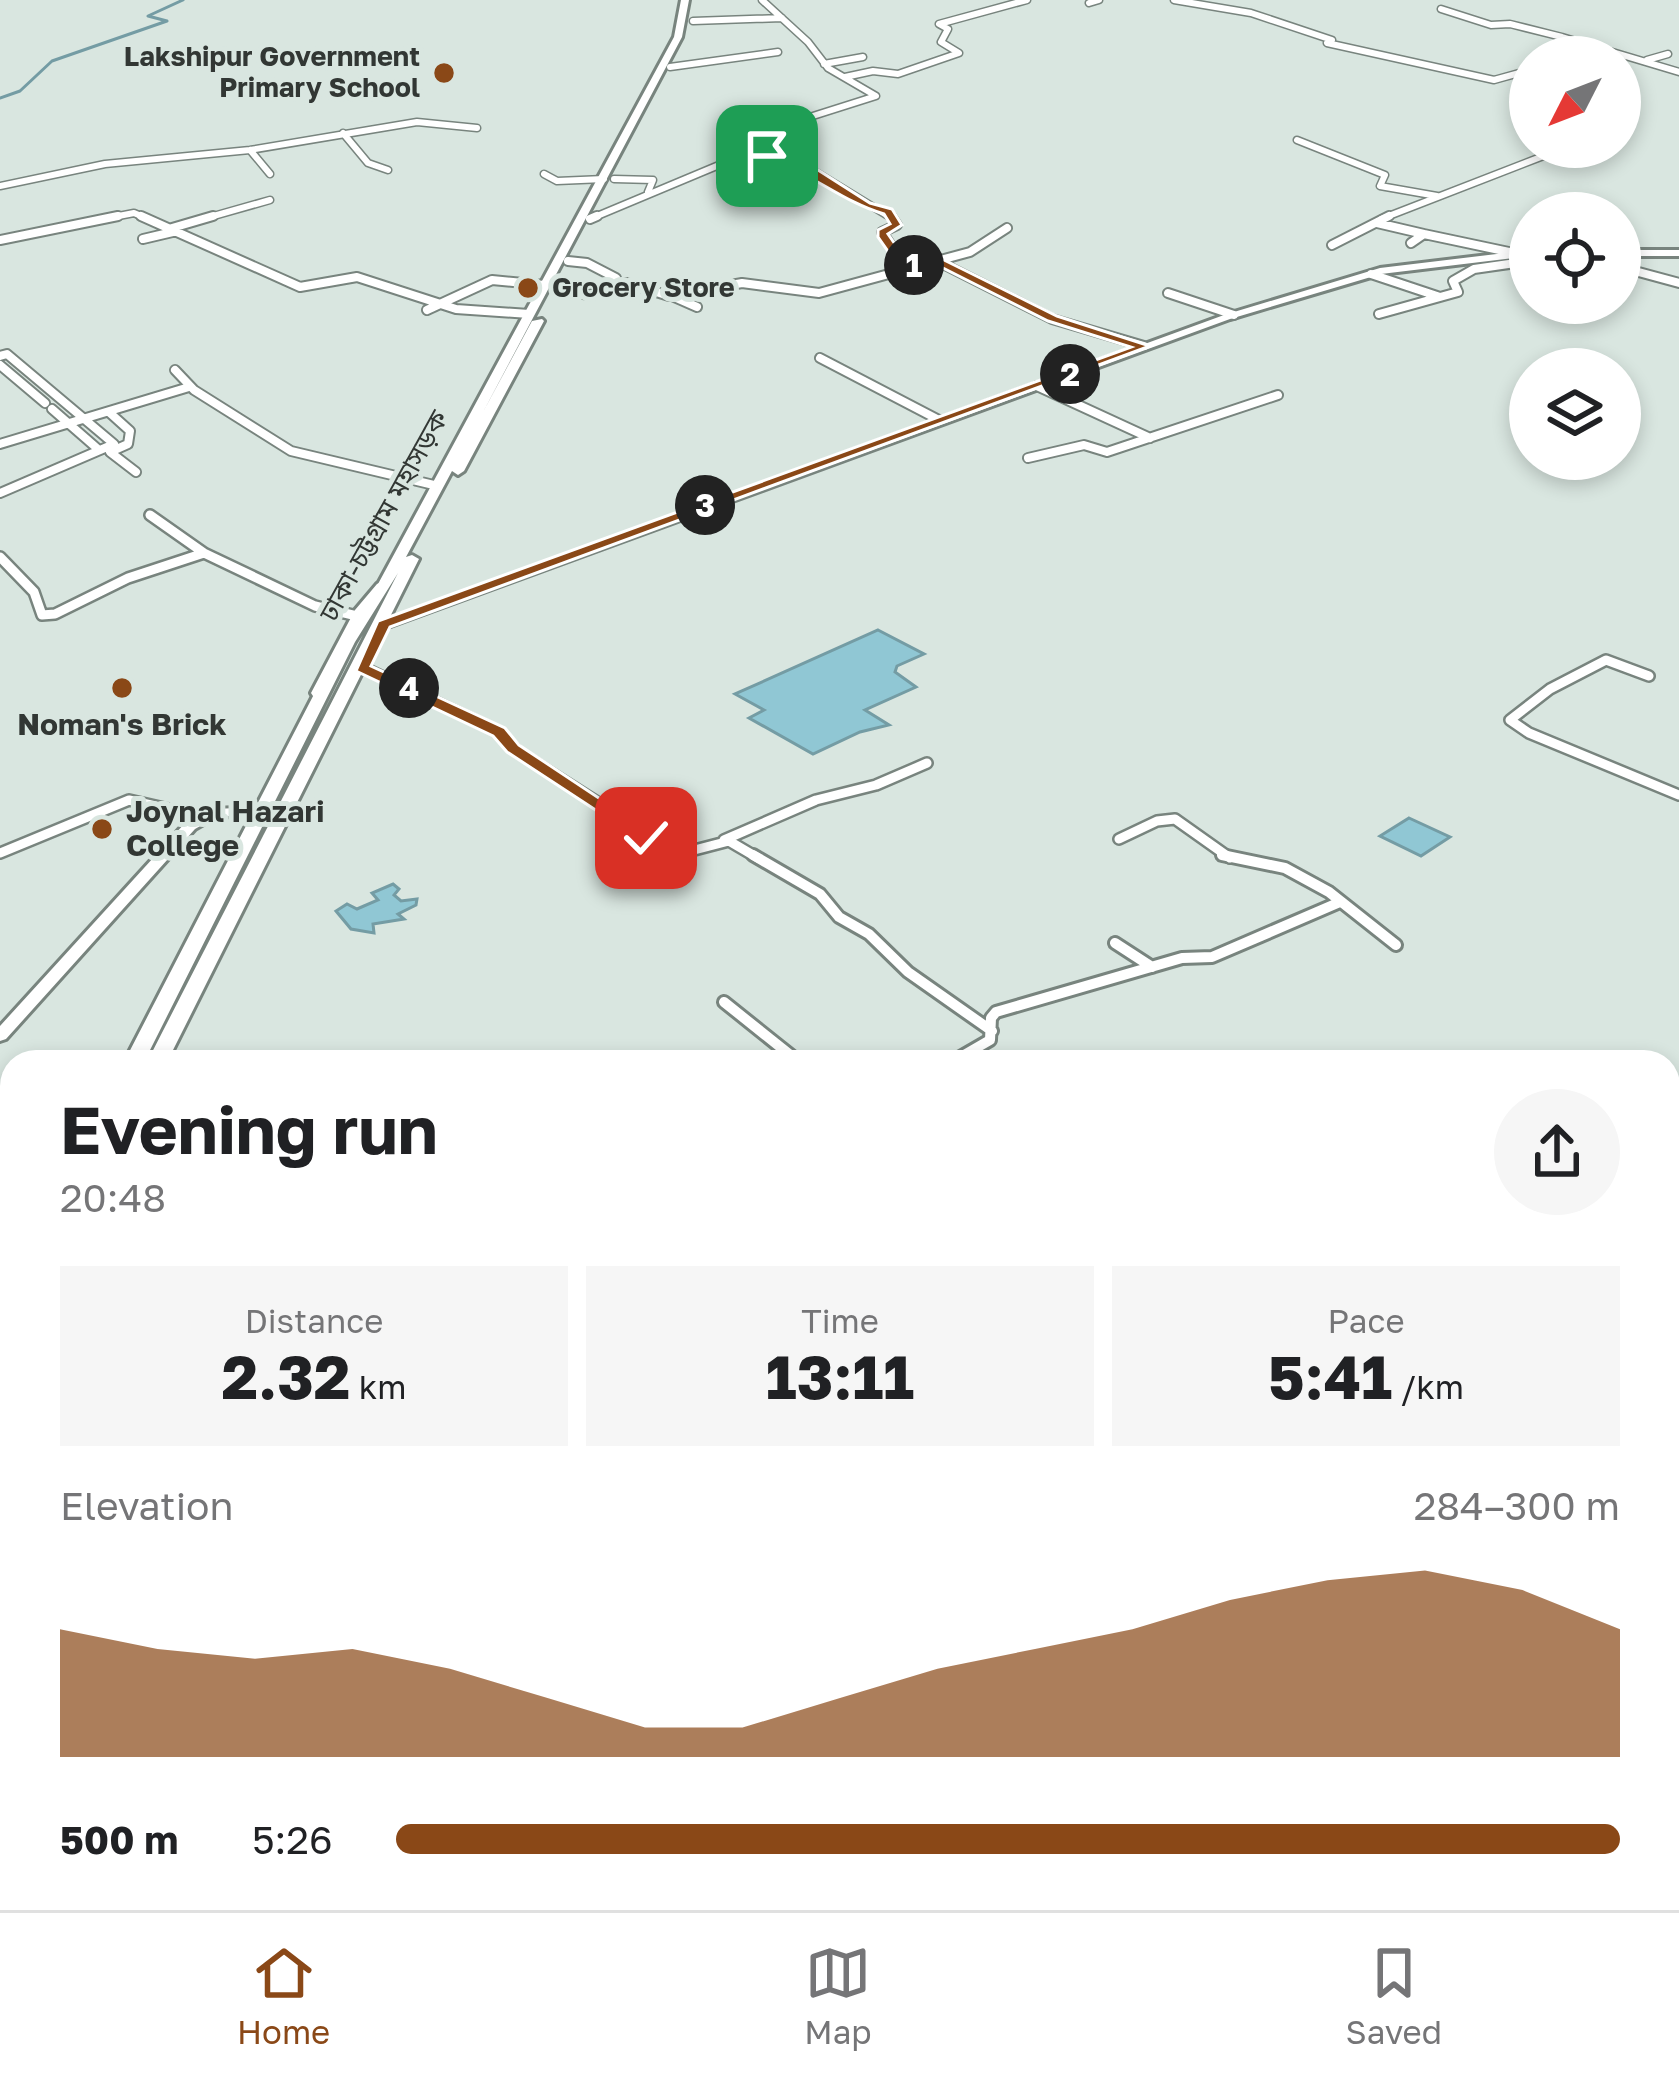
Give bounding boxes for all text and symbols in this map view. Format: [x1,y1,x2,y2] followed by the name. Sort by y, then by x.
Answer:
[1509,36,1641,168] north arrow
[1509,36,1641,480] map controls
[124,40,420,103] place label: Lakshipur Government Primary School
[431,60,457,86] marker: Lakshipur Government Primary School
[716,105,818,207] pin
[734,123,800,189] icon: arrive
[1509,192,1641,324] button: locate
[884,235,944,295] pin: 1
[906,245,923,284] text: 1
[552,271,735,303] place label: Grocery Store
[515,275,541,301] marker: Grocery Store
[1040,344,1100,404] pin: 2
[1509,348,1641,480] button: layers
[1060,354,1080,393] text: 2
[311,403,455,627] street label: ঢাকা-চট্টগ্রাম মহাসড়ক
[675,475,735,535] pin: 3
[695,485,715,524] text: 3
[379,658,439,718] pin: 4
[399,668,419,707] text: 4
[109,675,135,701] marker: Noman's Brick
[17,706,227,742] place label: Noman's Brick
[595,787,697,889] pin
[126,793,324,863] place label: Joynal Hazari College
[613,805,679,871] icon: check
[89,816,115,842] marker: Joynal Hazari College
[60,1089,438,1169] text: Evening run
[1494,1089,1620,1215] button: share
[60,1174,166,1221] text: 20:48
[245,1301,383,1340] text: Distance
[801,1301,879,1340] text: Time
[1327,1301,1405,1340] text: Pace
[221,1340,350,1412] text: 2.32
[766,1340,914,1412] text: 13:11
[1268,1340,1392,1412] text: 5:41
[350,1367,407,1406] text: km
[1392,1367,1464,1406] text: /km
[60,1482,233,1529] text: Elevation
[1414,1482,1620,1529] text: 284–300 m
[60,1816,178,1863] text: 500 m
[252,1816,333,1863] text: 5:26
[237,1940,330,2051] tab: Home
[804,1940,872,2051] tab: Map
[1346,1940,1442,2051] tab: Saved

